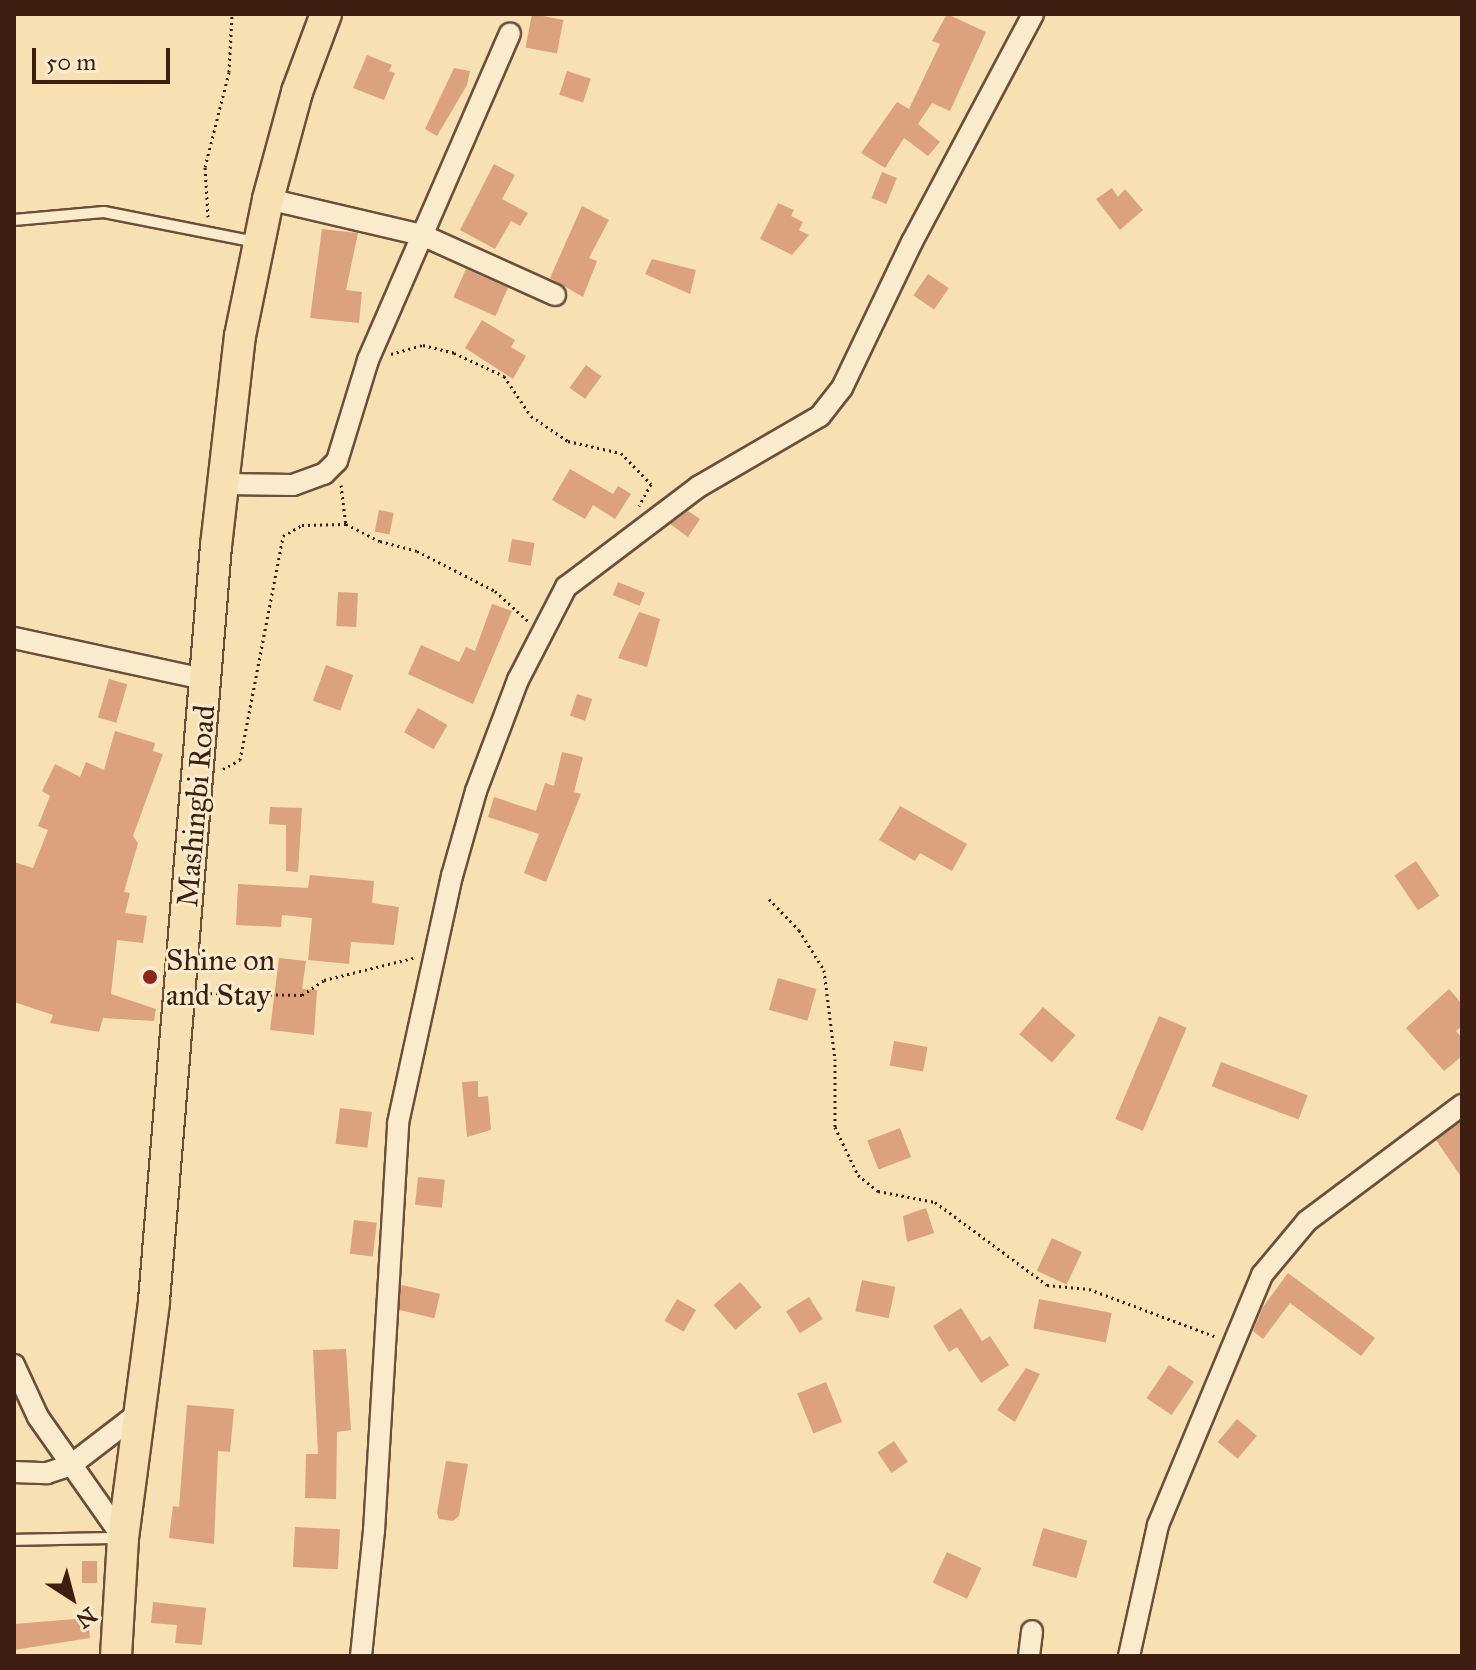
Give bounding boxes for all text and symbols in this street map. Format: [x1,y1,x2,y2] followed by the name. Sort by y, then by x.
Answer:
[36,32,174,82] scale bar
[46,47,96,77] text: 50 m
[169,703,223,909] street label: Mashingbi Road
[166,942,275,1012] place label: Shine on and Stay
[141,968,159,986] marker: Shine on and Stay
[32,1558,112,1638] north arrow
[71,1601,102,1634] text: N

